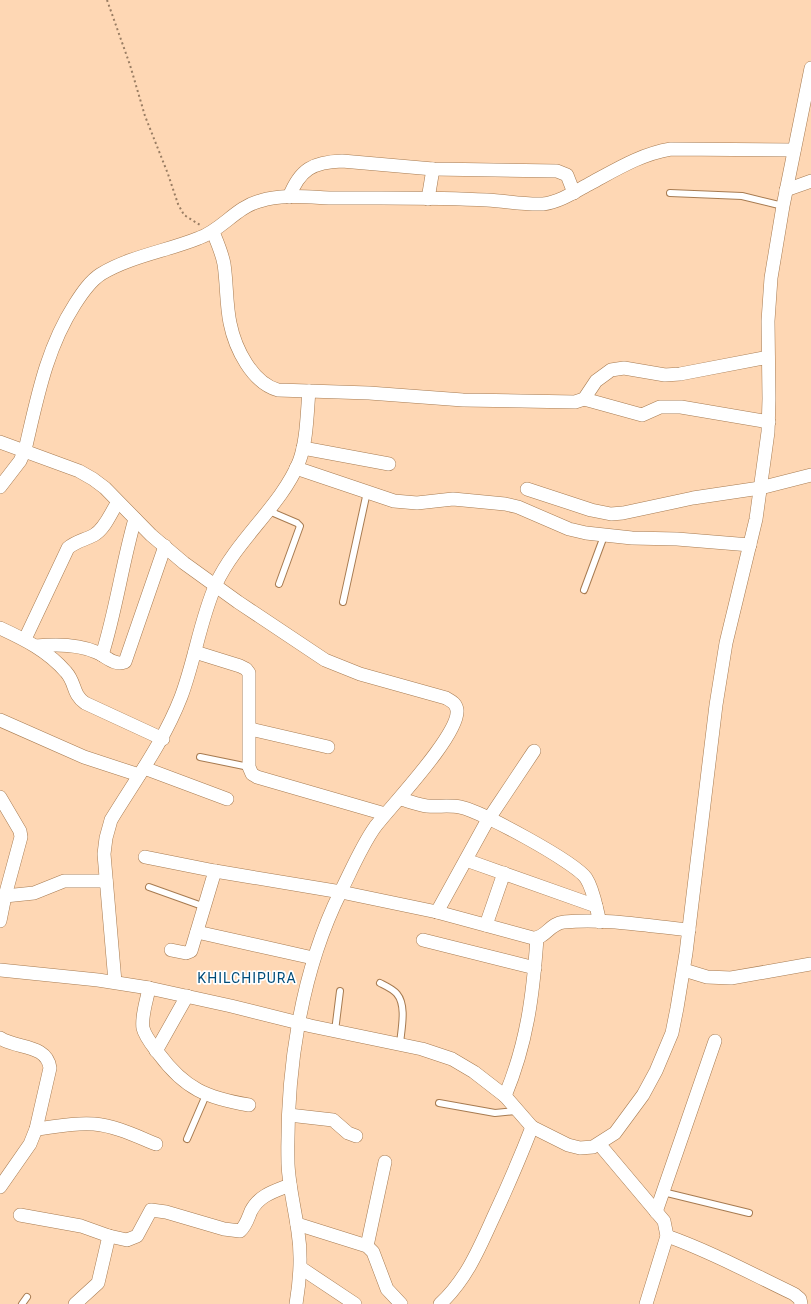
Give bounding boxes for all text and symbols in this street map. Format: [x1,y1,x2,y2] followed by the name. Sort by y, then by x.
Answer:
[197,970,297,986] district label: KHILCHIPURA

